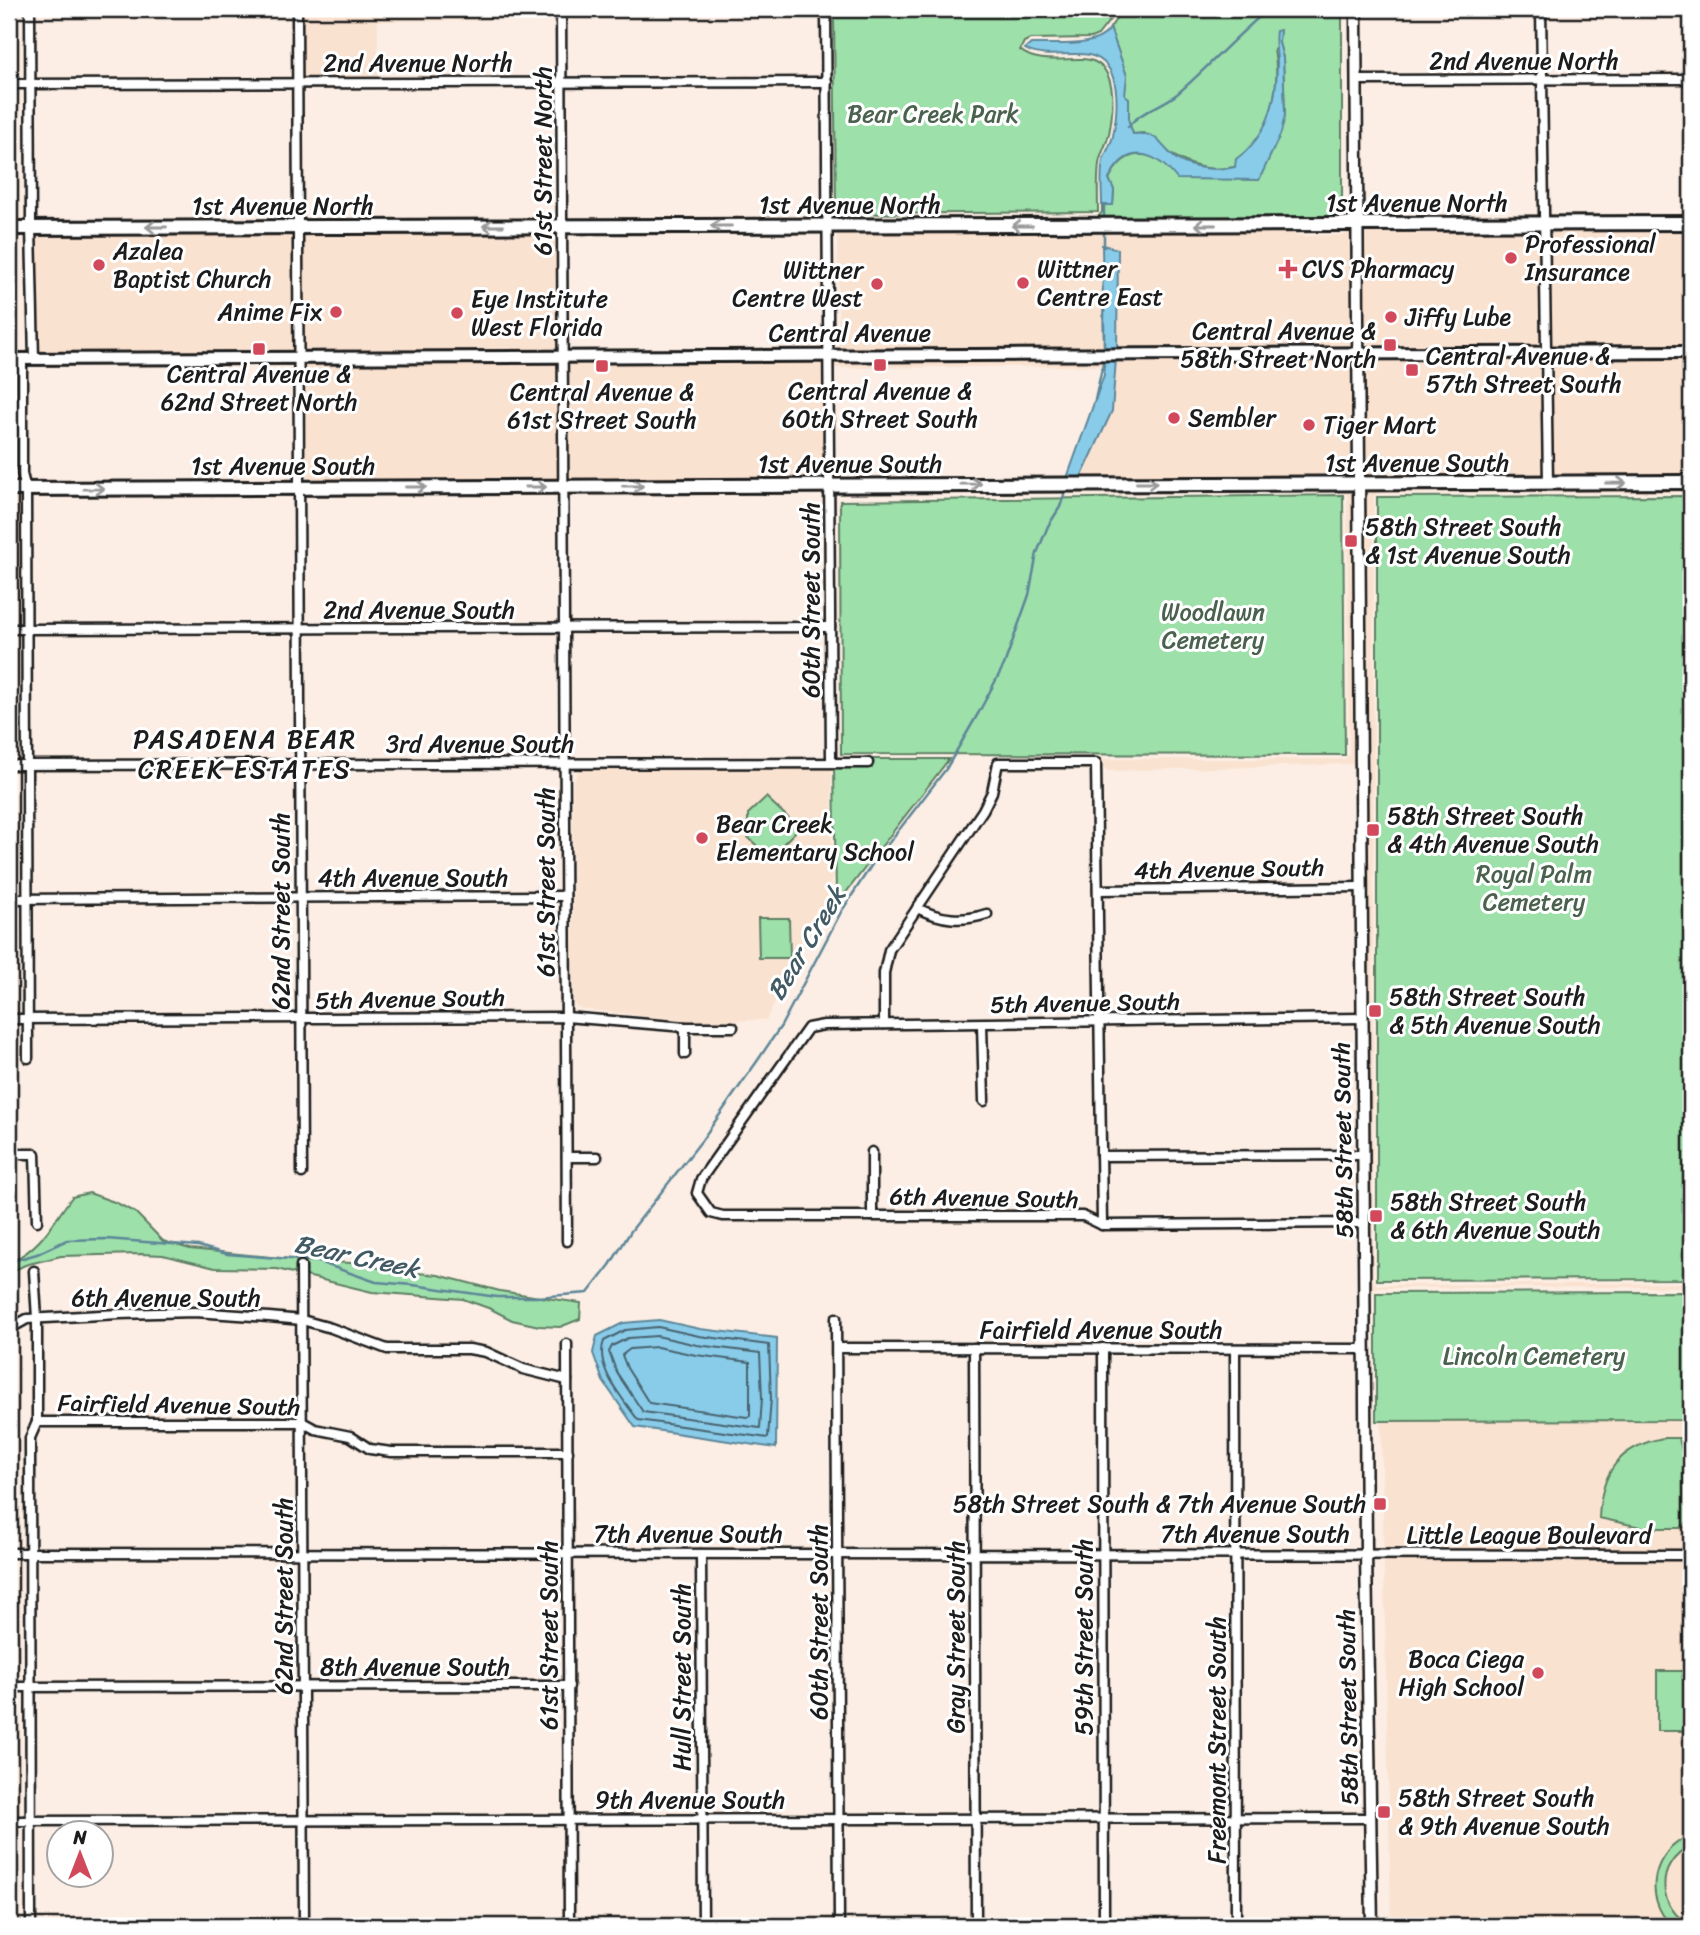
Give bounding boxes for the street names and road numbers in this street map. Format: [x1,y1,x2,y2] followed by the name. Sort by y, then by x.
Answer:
[1429,40,1619,82] street label: 2nd Avenue North
[323,42,513,84] street label: 2nd Avenue North
[522,66,564,256] street label: 61st Street North
[1326,182,1508,224] street label: 1st Avenue North
[759,184,941,226] street label: 1st Avenue North
[192,185,374,227] street label: 1st Avenue North
[769,312,931,354] street label: Central Avenue
[1325,442,1509,484] street label: 1st Avenue South
[758,443,942,485] street label: 1st Avenue South
[191,445,375,487] street label: 1st Avenue South
[790,502,832,698] street label: 60th Street South
[323,589,515,631] street label: 2nd Avenue South
[386,723,574,765] street label: 3rd Avenue South
[525,787,567,977] street label: 61st Street South
[260,812,302,1010] street label: 62nd Street South
[1133,846,1325,892] street label: 4th Avenue South
[318,857,508,899] street label: 4th Avenue South
[315,976,505,1022] street label: 5th Avenue South
[990,980,1180,1026] street label: 5th Avenue South
[1320,1041,1366,1239] street label: 58th Street South
[889,1175,1079,1221] street label: 6th Avenue South
[72,1277,260,1319] street label: 6th Avenue South
[980,1309,1222,1351] street label: Fairfield Avenue South
[57,1382,301,1428] street label: Fairfield Avenue South
[263,1497,305,1695] street label: 62nd Street South
[593,1513,783,1555] street label: 7th Avenue South
[1160,1513,1350,1555] street label: 7th Avenue South
[1407,1514,1654,1556] street label: Little League Boulevard
[798,1524,840,1720] street label: 60th Street South
[1063,1539,1105,1735] street label: 59th Street South
[528,1540,570,1730] street label: 61st Street South
[935,1540,977,1734] street label: Gray Street South
[661,1583,703,1771] street label: Hull Street South
[1325,1608,1371,1806] street label: 58th Street South
[1196,1616,1238,1864] street label: Freemont Street South
[320,1646,510,1688] street label: 8th Avenue South
[595,1779,785,1821] street label: 9th Avenue South

